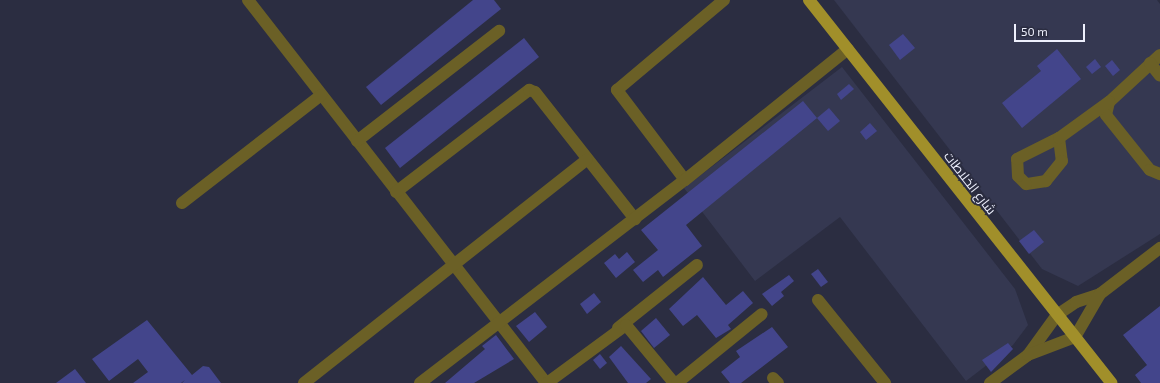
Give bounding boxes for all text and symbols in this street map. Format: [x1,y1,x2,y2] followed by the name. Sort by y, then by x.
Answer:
[1016,16,1087,42] scale bar
[1021,24,1048,38] text: 50 m
[941,148,999,218] street label: شارع الخلاطات

